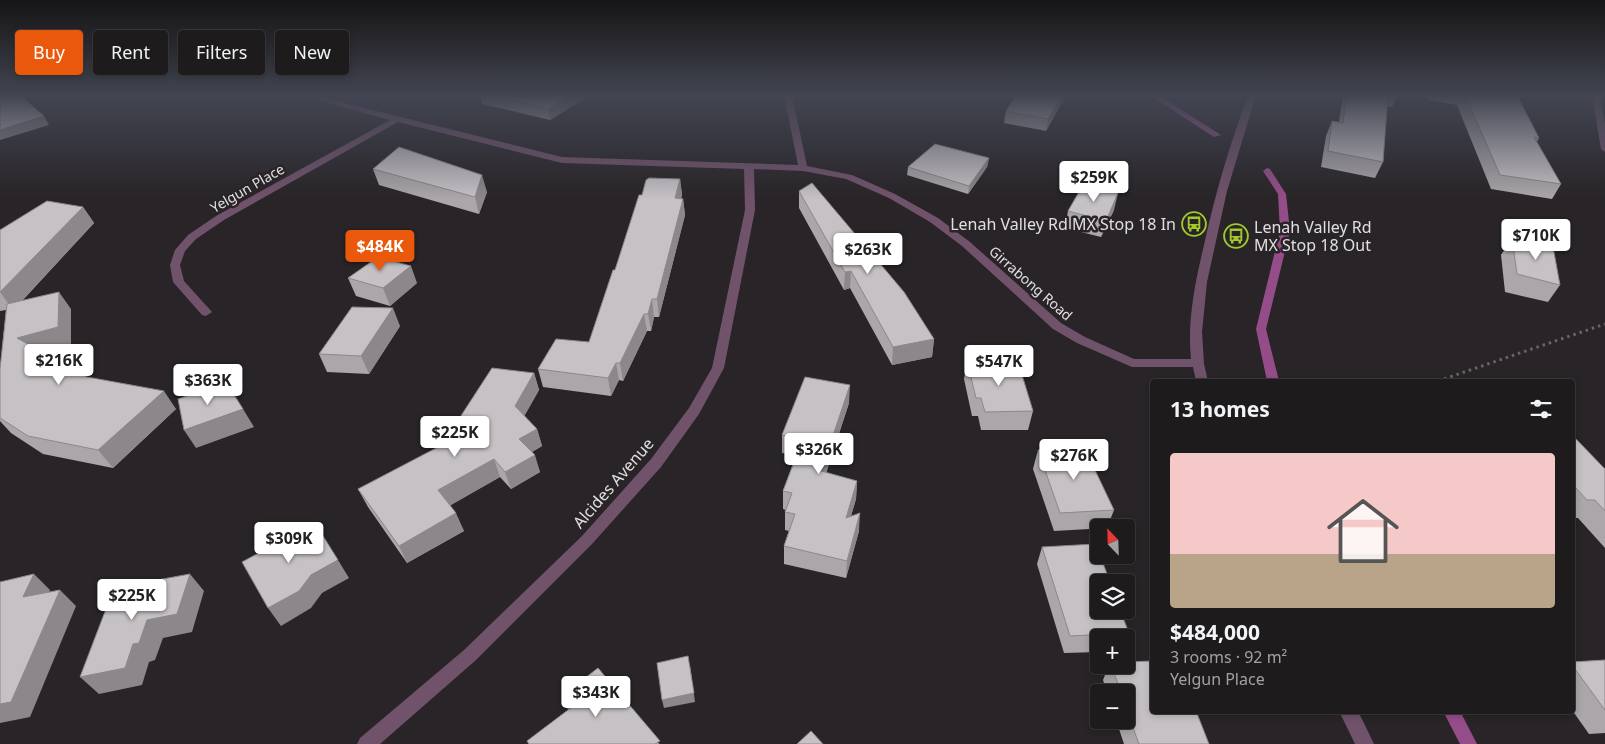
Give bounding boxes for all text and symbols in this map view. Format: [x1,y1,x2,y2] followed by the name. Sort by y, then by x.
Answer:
[15,30,83,75] chip: Buy
[93,30,168,75] chip: Rent
[178,30,265,75] chip: Filters
[275,30,349,75] chip: New
[206,159,288,217] street label: Yelgun Place
[1059,160,1129,203] pin: $259K
[1070,166,1118,188] text: $259K
[1181,211,1207,237] bus stop icon: Lenah Valley Rd MX Stop 18 In
[950,213,1176,235] place label: Lenah Valley Rd MX Stop 18 In
[1254,216,1372,256] place label: Lenah Valley Rd MX Stop 18 Out
[1501,218,1571,261] pin: $710K
[1223,223,1249,249] bus stop icon: Lenah Valley Rd MX Stop 18 Out
[1512,224,1560,246] text: $710K
[345,230,415,272] pin: $484K
[833,232,903,275] pin: $263K
[356,235,404,257] text: $484K
[844,238,892,260] text: $263K
[985,242,1077,324] street label: Girrabong Road
[24,344,94,386] pin: $216K
[964,344,1034,387] pin: $547K
[35,349,83,371] text: $216K
[975,350,1023,372] text: $547K
[173,364,243,406] pin: $363K
[184,369,232,391] text: $363K
[1170,395,1270,423] text: 13 homes
[1527,395,1555,423] icon: filters
[420,416,490,458] pin: $225K
[431,421,479,443] text: $225K
[784,432,854,475] pin: $326K
[568,433,658,533] street label: Alcides Avenue
[795,438,843,460] text: $326K
[1039,438,1109,481] pin: $276K
[1050,444,1098,466] text: $276K
[1318,486,1408,576] icon: home
[1090,519,1135,564] north arrow
[1090,519,1135,729] map controls
[254,522,324,564] pin: $309K
[265,527,313,549] text: $309K
[1090,574,1135,619] button: layers
[97,578,167,621] pin: $225K
[108,584,156,606] text: $225K
[1170,618,1260,646] text: $484,000
[1090,629,1135,674] button: +
[1170,646,1287,668] text: 3 rooms · 92 m²
[1170,668,1265,690] text: Yelgun Place
[561,676,631,718] pin: $343K
[572,681,620,703] text: $343K
[1090,684,1135,729] button: −

